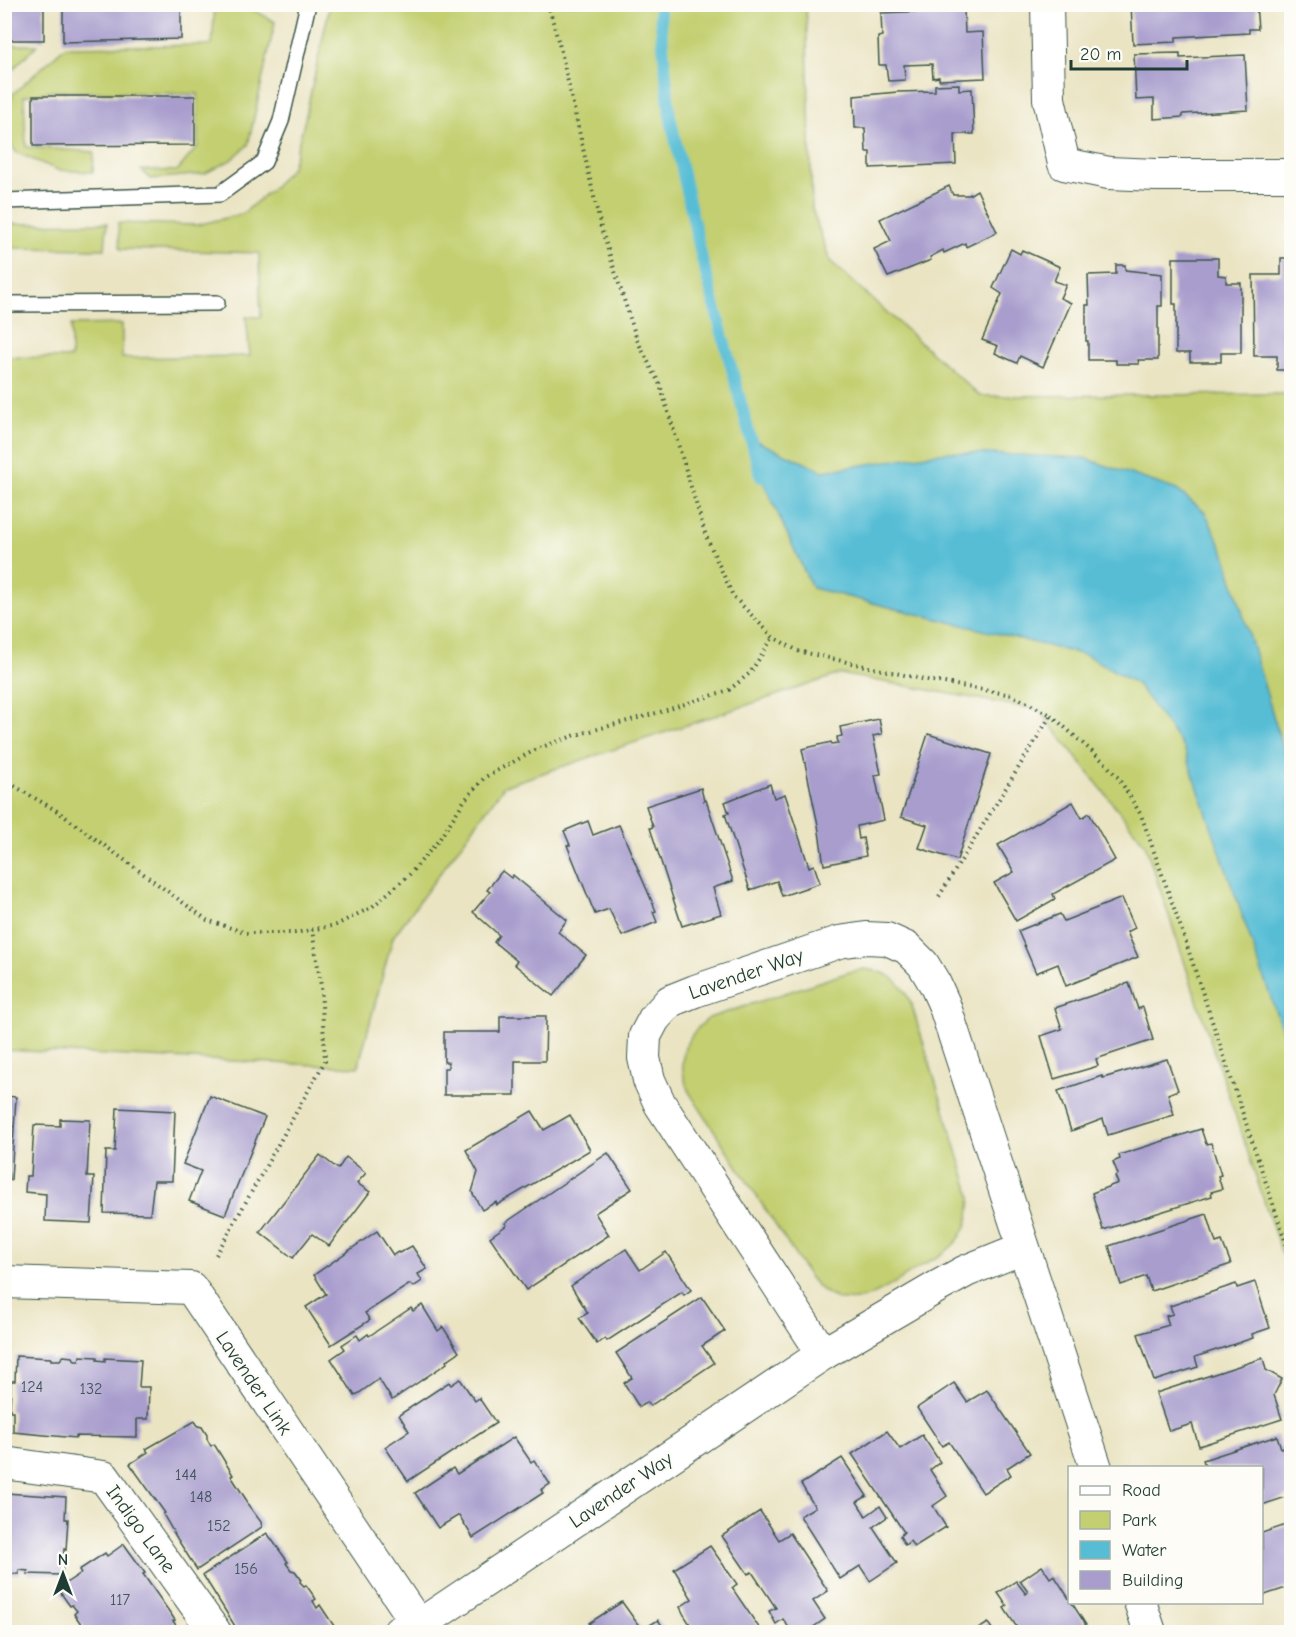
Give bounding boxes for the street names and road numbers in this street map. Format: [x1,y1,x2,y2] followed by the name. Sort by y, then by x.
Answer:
[686,944,806,1004] street label: Lavender Way
[211,1327,297,1439] street label: Lavender Link
[565,1447,677,1533] street label: Lavender Way
[101,1481,181,1577] street label: Indigo Lane

